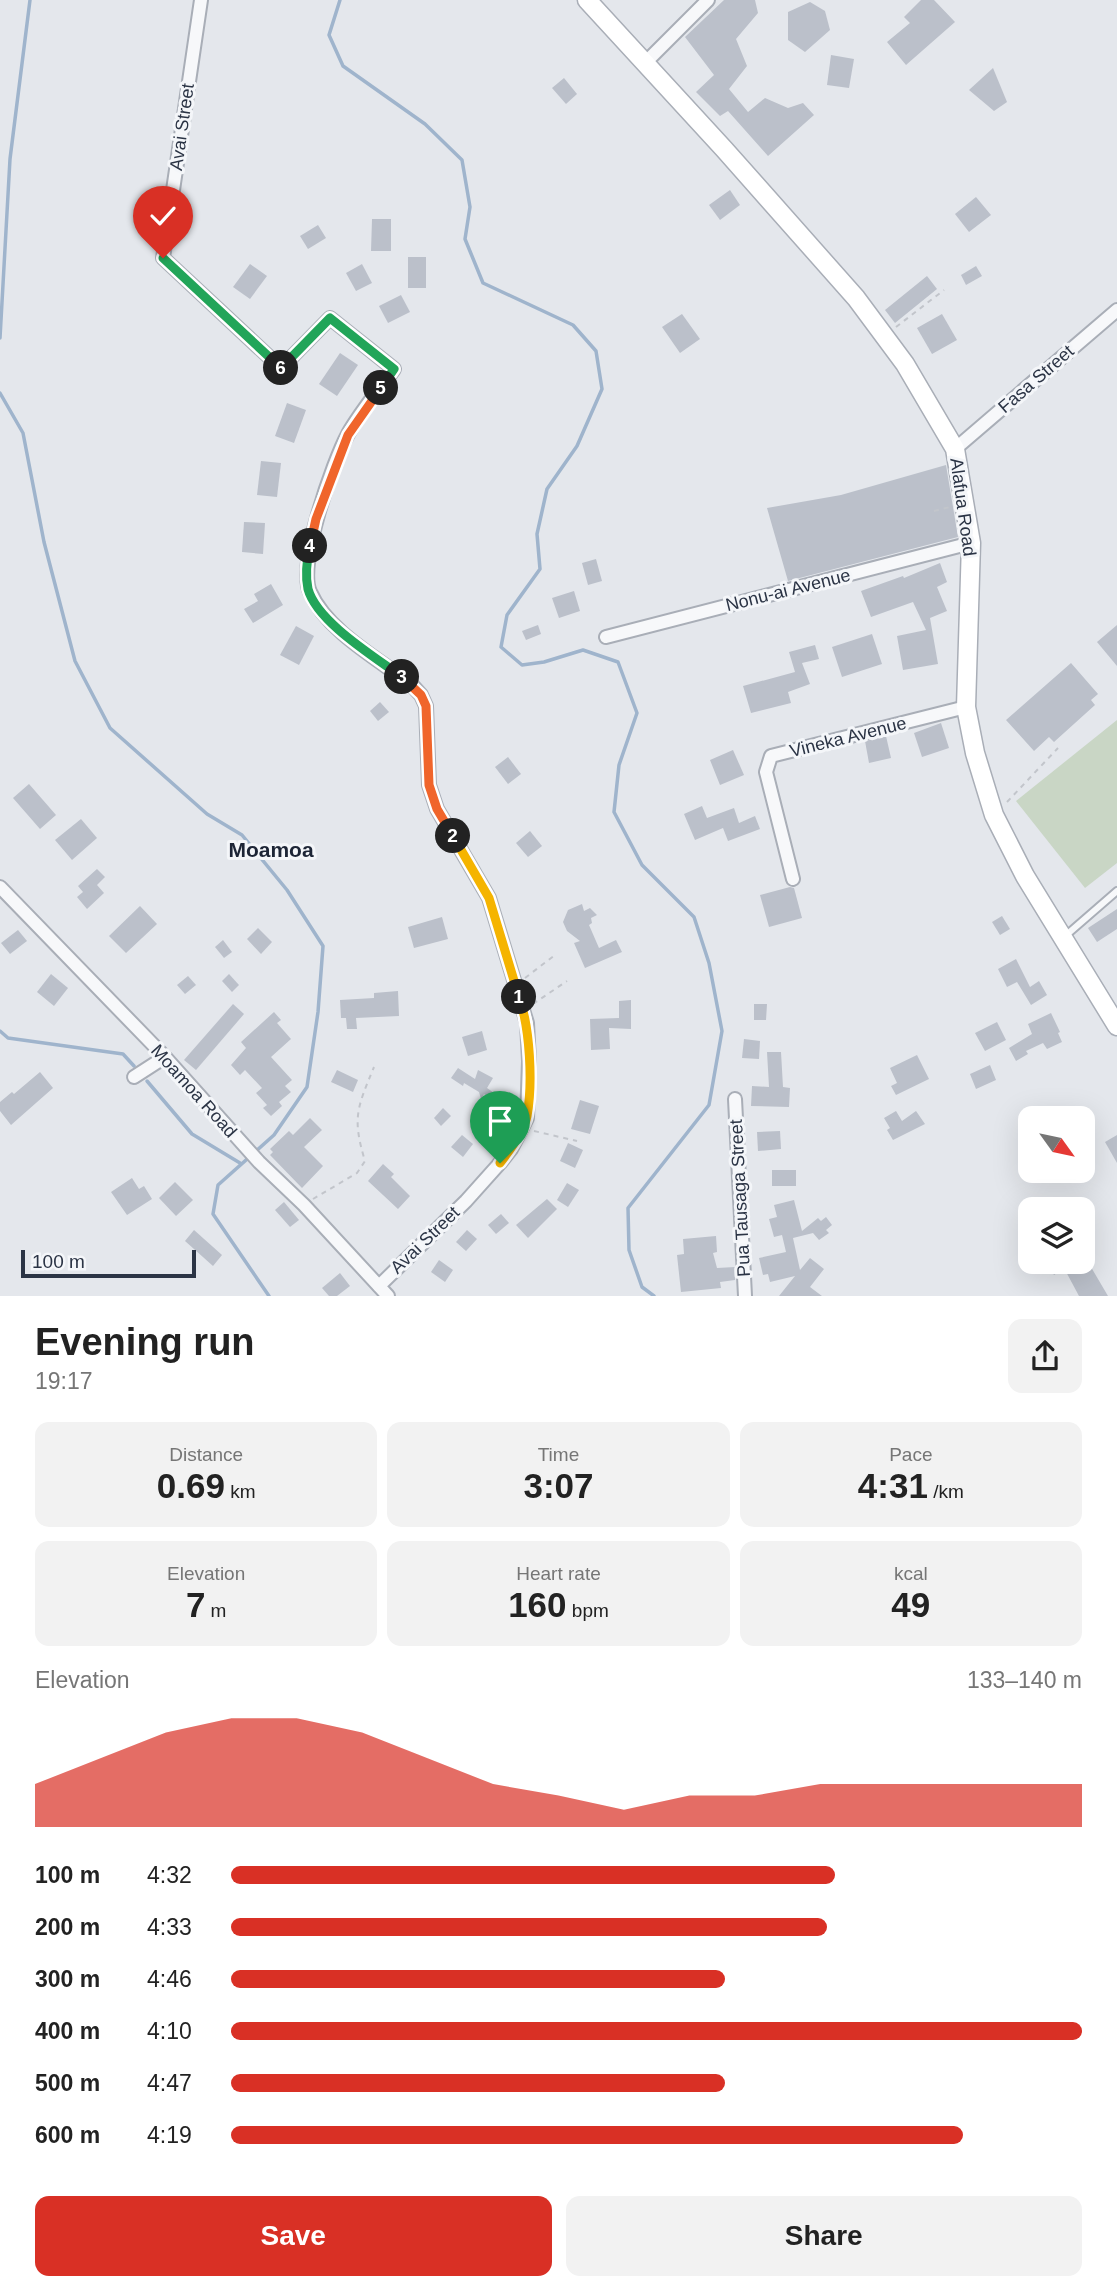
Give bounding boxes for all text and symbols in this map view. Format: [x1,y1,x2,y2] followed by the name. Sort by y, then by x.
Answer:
[166,82,198,172] street label: Avai Street
[133,186,193,258] pin
[144,197,182,235] icon: check
[994,341,1078,417] street label: Fasa Street
[264,350,298,386] pin: 6
[275,357,286,378] text: 6
[364,370,398,406] pin: 5
[375,377,386,398] text: 5
[946,457,980,557] street label: Alafua Road
[292,528,328,564] pin: 4
[304,535,315,556] text: 4
[724,565,852,615] street label: Nonu-ai Avenue
[384,660,420,694] pin: 3
[396,666,407,687] text: 3
[788,713,908,761] street label: Vineka Avenue
[435,818,470,854] pin: 2
[447,825,458,846] text: 2
[228,838,314,861] district label: Moamoa
[502,979,536,1014] pin: 1
[513,986,524,1007] text: 1
[147,1040,241,1142] street label: Moamoa Road
[470,1091,530,1163] pin
[481,1102,519,1140] icon: arrive
[1018,1106,1096,1183] north arrow
[1018,1106,1095,1274] map controls
[726,1119,754,1277] street label: Pua Tausaga Street
[1018,1197,1095,1274] button: layers
[387,1202,463,1278] street label: Avai Street
[21,1247,196,1279] scale bar
[32,1251,85,1272] text: 100 m
[1008,1319,1082,1393] button: share
[35,1321,255,1363] text: Evening run
[35,1368,93,1394] text: 19:17
[169,1444,243,1465] text: Distance
[538,1444,579,1465] text: Time
[889,1444,932,1465] text: Pace
[157,1466,225,1505] text: 0.69
[523,1466,594,1505] text: 3:07
[858,1466,928,1505] text: 4:31
[225,1481,256,1502] text: km
[928,1481,964,1502] text: /km
[167,1563,245,1584] text: Elevation
[516,1563,601,1584] text: Heart rate
[894,1563,928,1584] text: kcal
[186,1585,205,1624] text: 7
[508,1585,567,1624] text: 160
[891,1585,930,1624] text: 49
[205,1600,226,1621] text: m
[567,1600,609,1621] text: bpm
[35,1667,130,1693] text: Elevation
[967,1667,1082,1693] text: 133–140 m
[35,1862,100,1888] text: 100 m
[147,1862,192,1888] text: 4:32
[35,1914,100,1940] text: 200 m
[147,1914,192,1940] text: 4:33
[35,1966,100,1992] text: 300 m
[147,1966,192,1992] text: 4:46
[35,2018,100,2044] text: 400 m
[147,2018,192,2044] text: 4:10
[35,2070,100,2096] text: 500 m
[147,2070,192,2096] text: 4:47
[35,2122,100,2148] text: 600 m
[147,2122,192,2148] text: 4:19
[35,2196,552,2276] button: Save
[566,2196,1082,2276] button: Share

